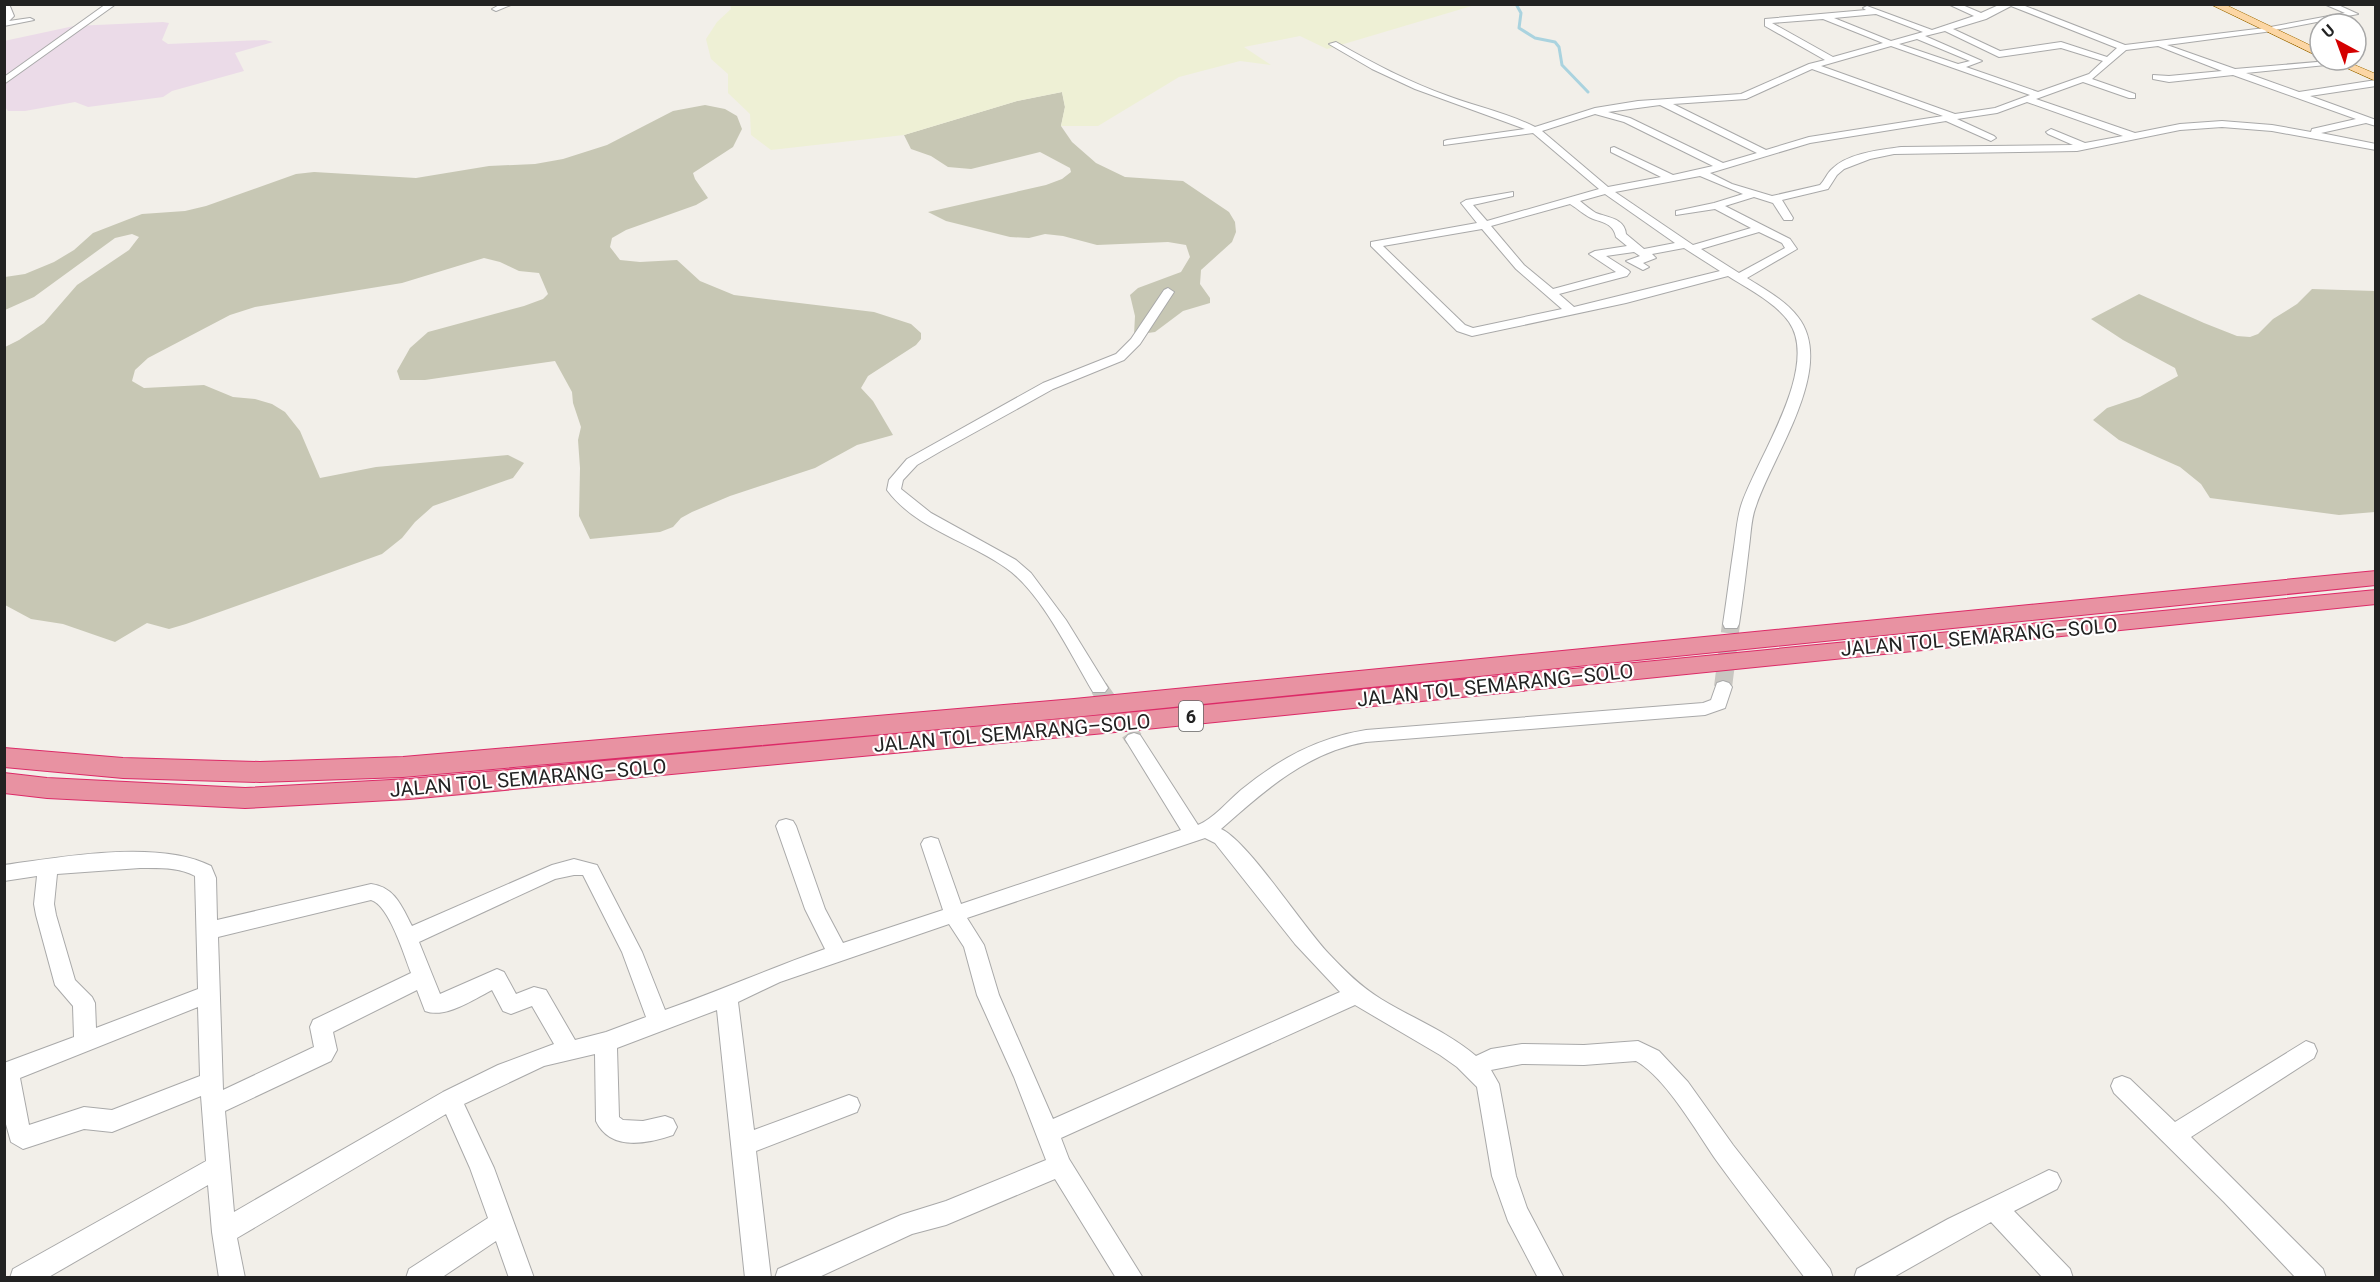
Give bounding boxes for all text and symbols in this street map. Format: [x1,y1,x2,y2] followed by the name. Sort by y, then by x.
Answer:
[2308,12,2368,72] north arrow
[2318,20,2339,42] text: U
[1840,613,2118,661] street label: JALAN TOL SEMARANG–SOLO
[1356,659,1634,711] street label: JALAN TOL SEMARANG–SOLO
[1179,701,1203,731] road number: 6
[873,709,1151,757] street label: JALAN TOL SEMARANG–SOLO
[389,754,667,802] street label: JALAN TOL SEMARANG–SOLO

